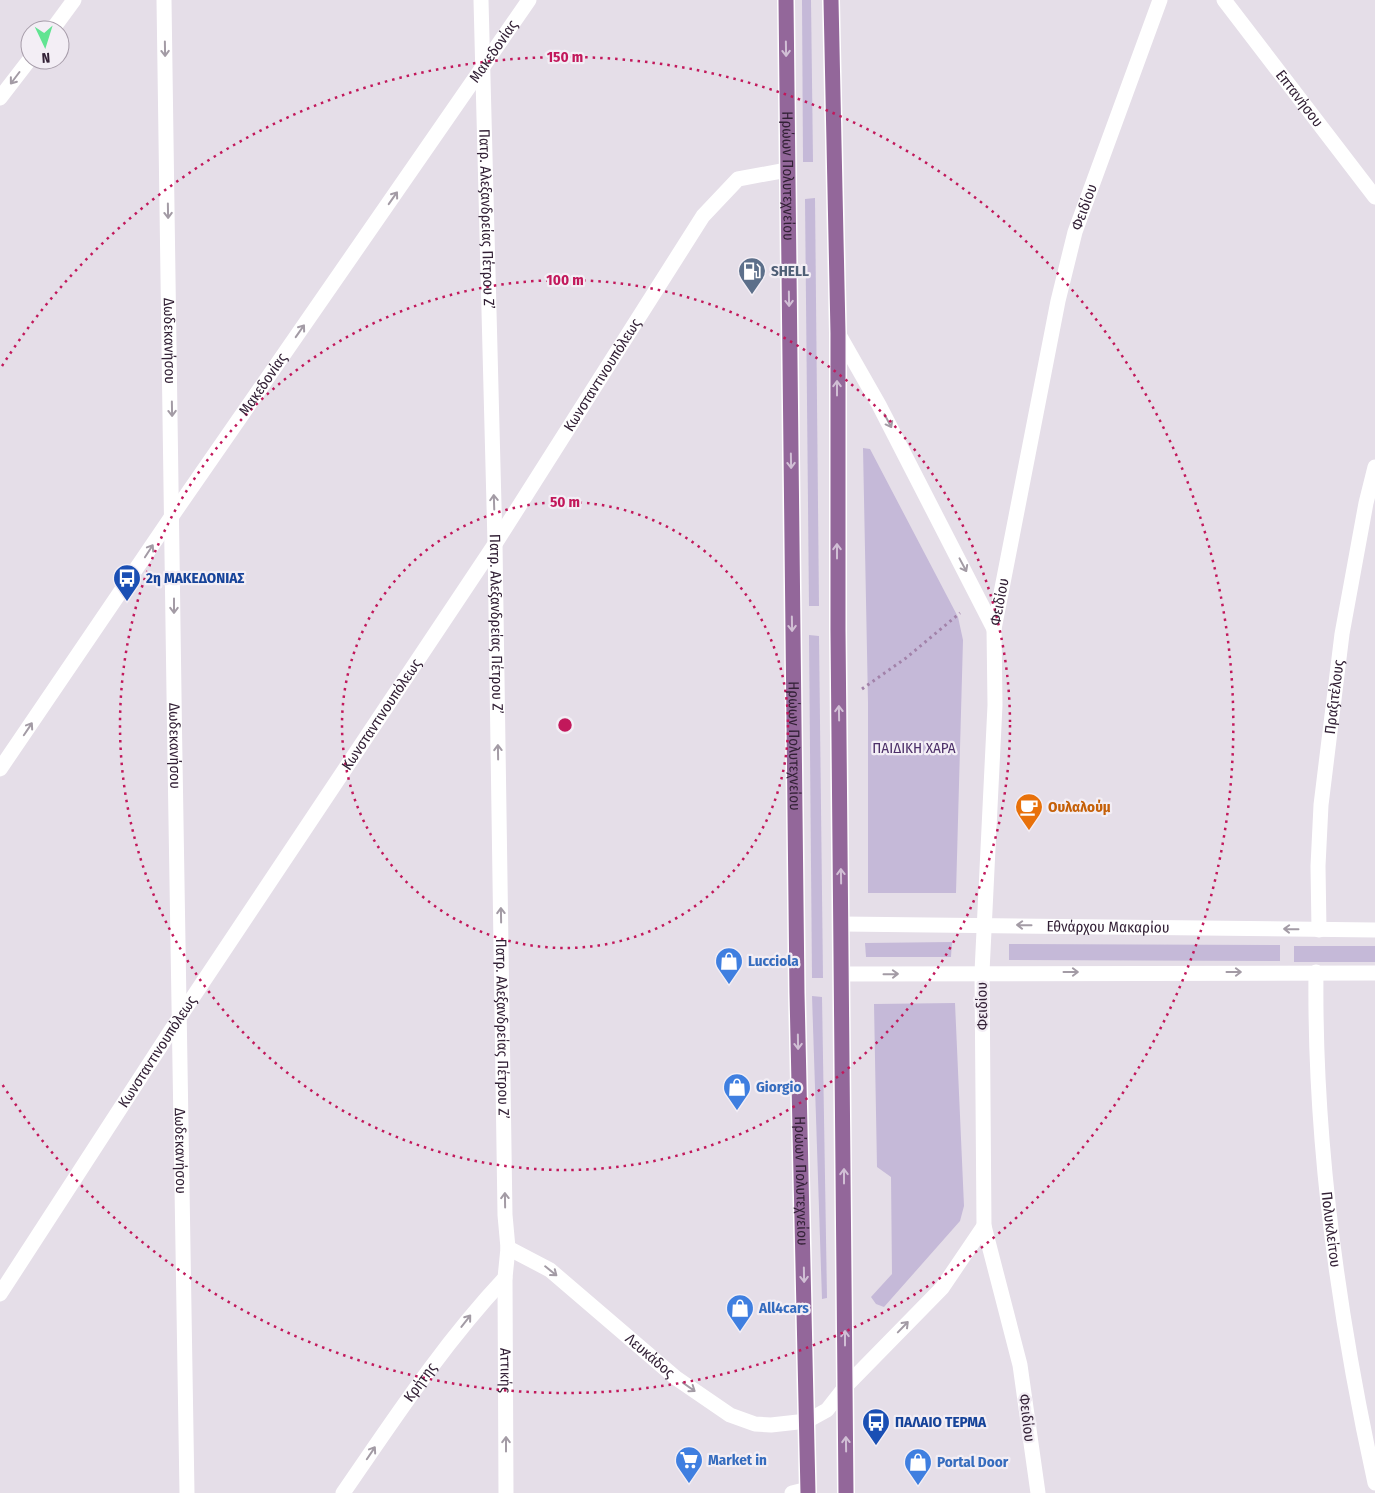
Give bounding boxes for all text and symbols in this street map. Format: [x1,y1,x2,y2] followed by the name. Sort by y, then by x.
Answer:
[466,16,522,86] street label: Μακεδονίας
[20,20,70,70] north arrow
[160,40,170,56] one-way arrow
[781,40,791,56] one-way arrow
[547,48,583,66] text: 150 m
[41,49,51,66] text: N
[1272,66,1327,130] street label: Επτανήσου
[10,71,20,85] one-way arrow
[778,111,798,241] street label: Ηρώων Πολυτεχνείου
[475,129,498,309] street label: Πατρ. Αλεξανδρείας Πέτρου Ζ’
[1067,181,1101,233] street label: Φειδίου
[388,191,398,205] one-way arrow
[163,202,173,219] one-way arrow
[737,256,767,295] fuel station icon: SHELL
[771,262,809,280] place label: SHELL
[546,271,584,289] text: 100 m
[784,290,794,306] one-way arrow
[160,298,179,384] street label: Δωδεκανήσου
[560,314,645,435] street label: Κωνσταντινουπόλεως
[295,324,305,338] one-way arrow
[235,349,291,419] street label: Μακεδονίας
[833,380,842,396] one-way arrow
[167,400,176,416] one-way arrow
[883,414,893,429] one-way arrow
[786,452,796,469] one-way arrow
[550,493,580,511] text: 50 m
[489,495,499,511] one-way arrow
[486,534,507,714] street label: Πατρ. Αλεξανδρείας Πέτρου Ζ’
[833,543,842,559] one-way arrow
[144,545,154,559] one-way arrow
[958,558,968,573] one-way arrow
[112,563,142,602] bus stop icon: 2η ΜΑΚΕΔΟΝΙΑΣ
[145,569,244,587] place label: 2η ΜΑΚΕΔΟΝΙΑΣ
[986,576,1013,627] street label: Φειδίου
[169,598,179,614] one-way arrow
[788,615,797,631] one-way arrow
[338,655,425,773] street label: Κωνσταντινουπόλεως
[1321,658,1348,735] street label: Πραξιτέλους
[785,681,804,811] street label: Ηρώων Πολυτεχνείου
[165,703,184,789] street label: Δωδεκανήσου
[834,705,844,722] one-way arrow
[556,716,574,734] centre of rings
[23,722,33,736] one-way arrow
[872,739,956,757] park label: ΠΑΙΔΙΚΗ ΧΑΡΑ
[494,745,503,761] one-way arrow
[1014,792,1044,831] cafe icon: Ουλαλούμ
[1048,798,1111,816] place label: Ουλαλούμ
[836,868,846,884] one-way arrow
[496,907,506,923] one-way arrow
[1046,917,1170,937] street label: Εθνάρχου Μακαρίου
[1016,921,1032,930] one-way arrow
[1284,924,1300,934] one-way arrow
[492,939,513,1119] street label: Πατρ. Αλεξανδρείας Πέτρου Ζ’
[714,946,744,985] shop icon: Lucciola
[748,952,799,970] place label: Lucciola
[1062,967,1079,977] one-way arrow
[1225,967,1241,977] one-way arrow
[882,969,899,979] one-way arrow
[973,982,991,1030] street label: Φειδίου
[114,992,201,1111] street label: Κωνσταντινουπόλεως
[793,1034,803,1050] one-way arrow
[722,1072,752,1111] shop icon: Giorgio
[756,1078,801,1096] place label: Giorgio
[171,1108,190,1194] street label: Δωδεκανήσου
[791,1116,812,1246] street label: Ηρώων Πολυτεχνείου
[839,1168,849,1184] one-way arrow
[1318,1191,1345,1268] street label: Πολυκλείτου
[500,1192,510,1208] one-way arrow
[544,1265,557,1276] one-way arrow
[799,1266,808,1282] one-way arrow
[725,1293,755,1332] shop icon: All4cars
[758,1299,809,1317] place label: All4cars
[460,1315,471,1328] one-way arrow
[897,1321,909,1333] one-way arrow
[622,1330,679,1382] street label: Λευκάδος
[840,1331,850,1347] one-way arrow
[496,1348,515,1394] street label: Αττικής
[400,1359,441,1405] street label: Κρήτης
[681,1382,695,1392] one-way arrow
[1015,1393,1039,1443] street label: Φειδίου
[861,1407,891,1446] bus stop icon: ΠΑΛΑΙΟ ΤΕΡΜΑ
[895,1413,987,1431] place label: ΠΑΛΑΙΟ ΤΕΡΜΑ
[501,1437,511,1453] one-way arrow
[841,1437,850,1453] one-way arrow
[674,1445,704,1484] supermarket icon: Market in
[366,1446,376,1460] one-way arrow
[903,1447,933,1486] shop icon: Portal Door
[708,1451,767,1469] place label: Market in
[937,1453,1009,1471] place label: Portal Door

